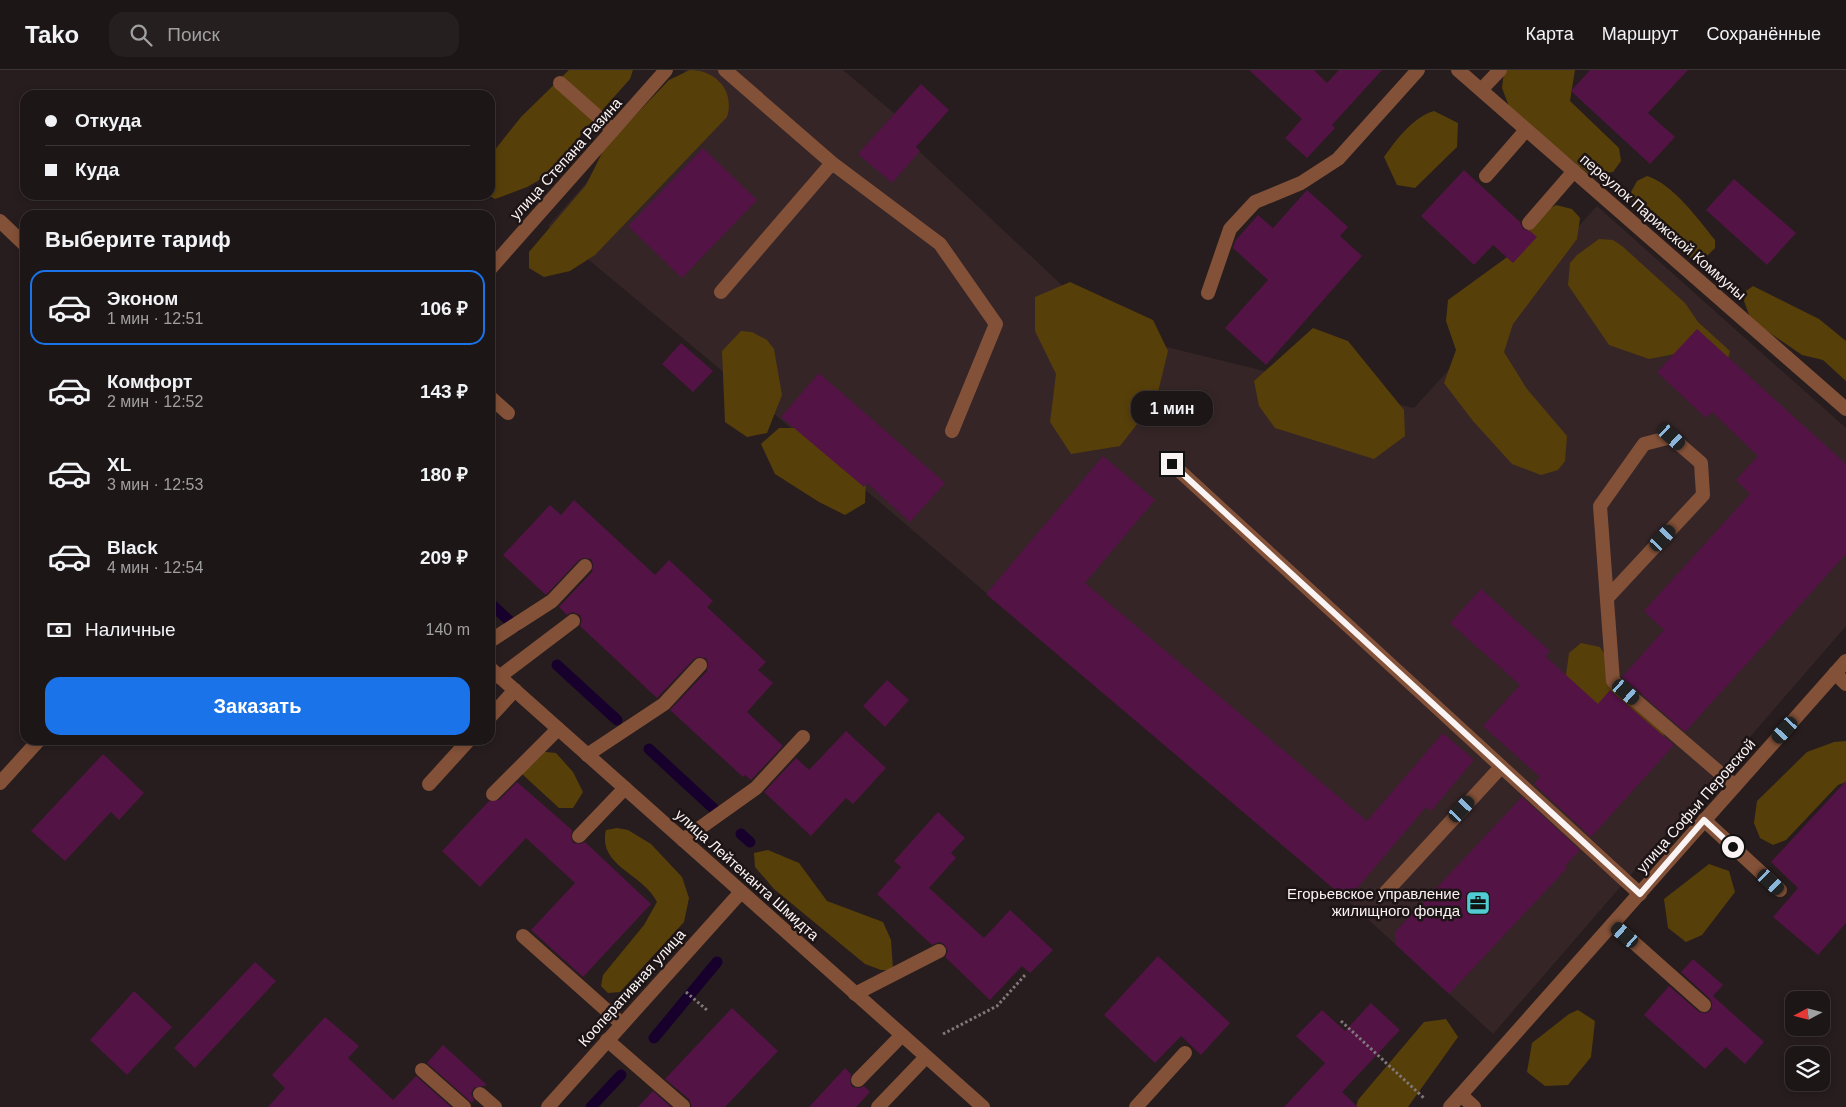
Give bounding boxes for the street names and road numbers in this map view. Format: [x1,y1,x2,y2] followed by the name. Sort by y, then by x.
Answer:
[506,94,625,223] street label: улица Степана Разина
[1577,150,1750,303] street label: переулок Парижской Коммуны
[1633,735,1758,876] street label: улица Софьи Перовской
[672,806,823,944] street label: улица Лейтенанта Шмидта
[575,925,689,1050] street label: Кооперативная улица

